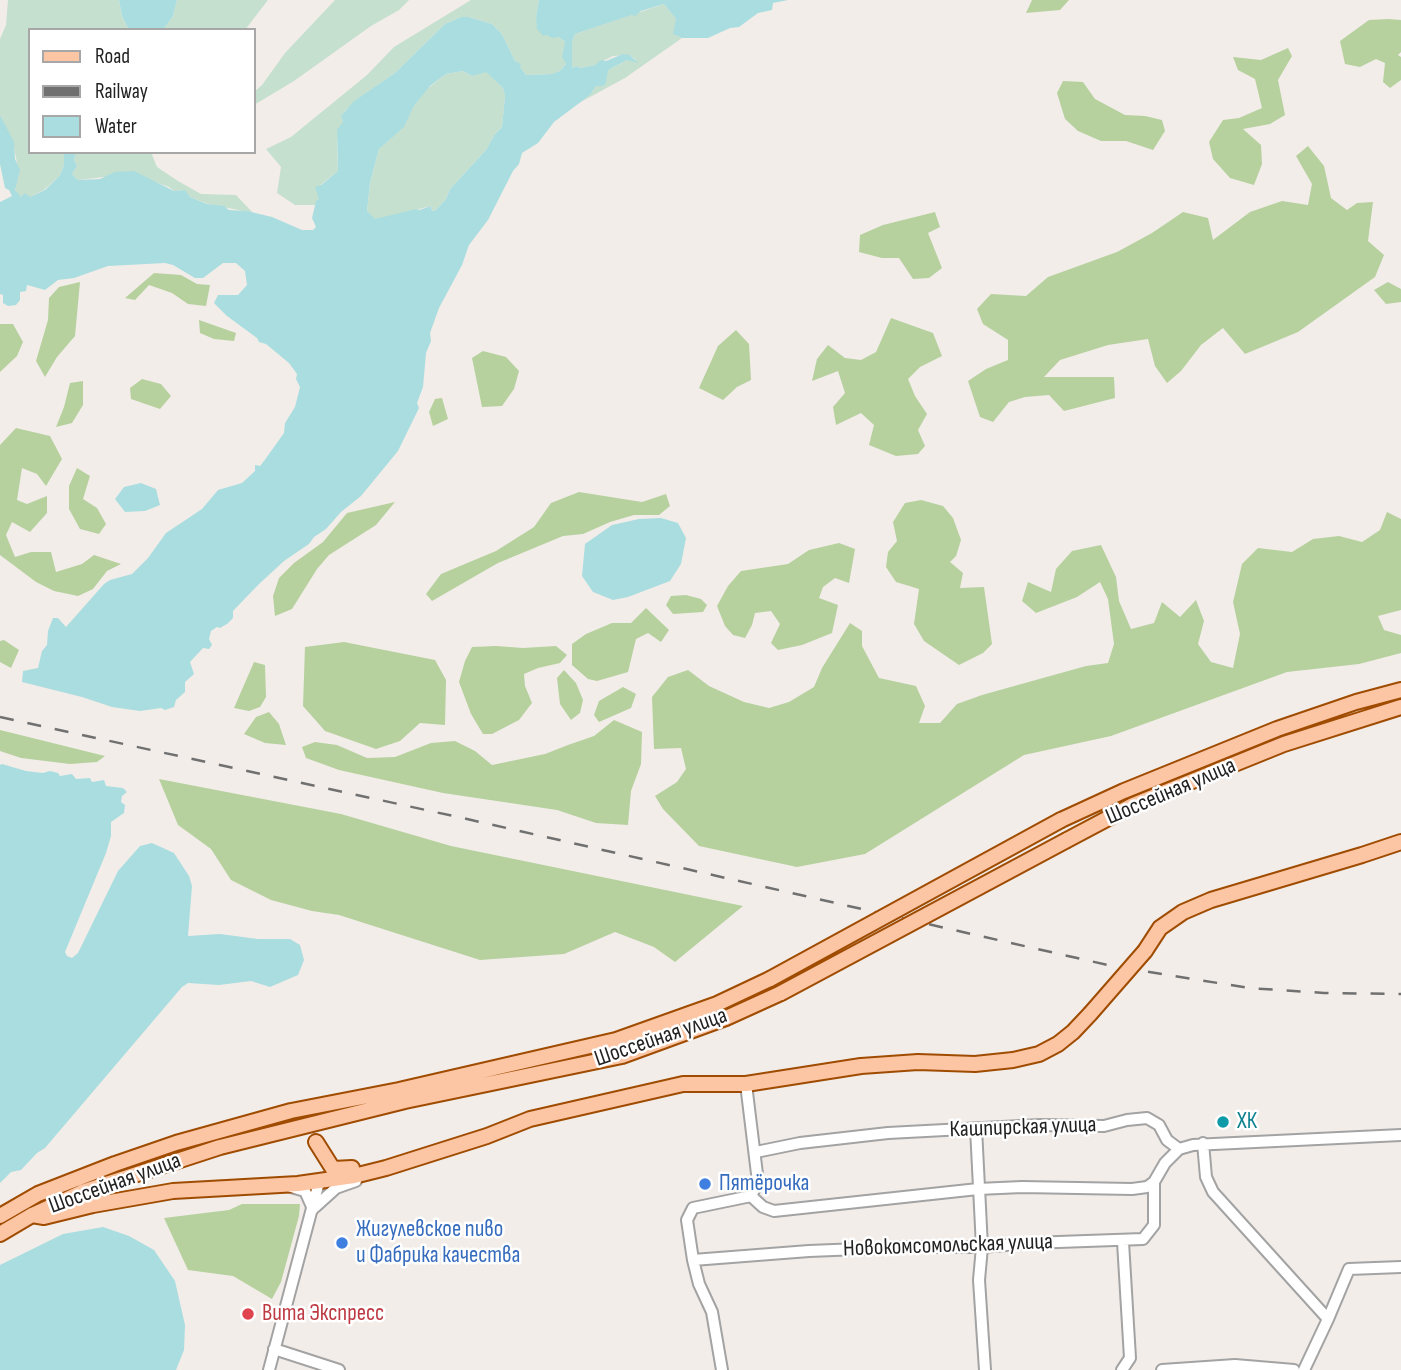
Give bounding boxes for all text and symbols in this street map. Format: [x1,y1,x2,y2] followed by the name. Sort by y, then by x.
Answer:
[28,28,256,154] legend
[95,44,130,69] text: Road
[95,79,148,104] text: Railway
[95,114,137,139] text: Water
[1102,752,1240,832] street label: Шоссейная улица
[591,1002,731,1074] street label: Шоссейная улица
[1237,1108,1257,1136] place label: ХК
[949,1112,1097,1144] street label: Кашпирская улица
[1215,1114,1231,1130] marker: ХК
[45,1147,185,1221] street label: Шоссейная улица
[719,1170,809,1198] place label: Пятёрочка
[697,1176,713,1192] marker: Пятёрочка
[356,1216,520,1270] place label: Жигулевское пиво и Фабрика качества
[843,1229,1053,1263] street label: Новокомсомольская улица
[334,1235,350,1251] marker: Жигулевское пиво и Фабрика качества
[262,1300,384,1328] place label: Вита Экспресс
[240,1306,256,1322] marker: Вита Экспресс

